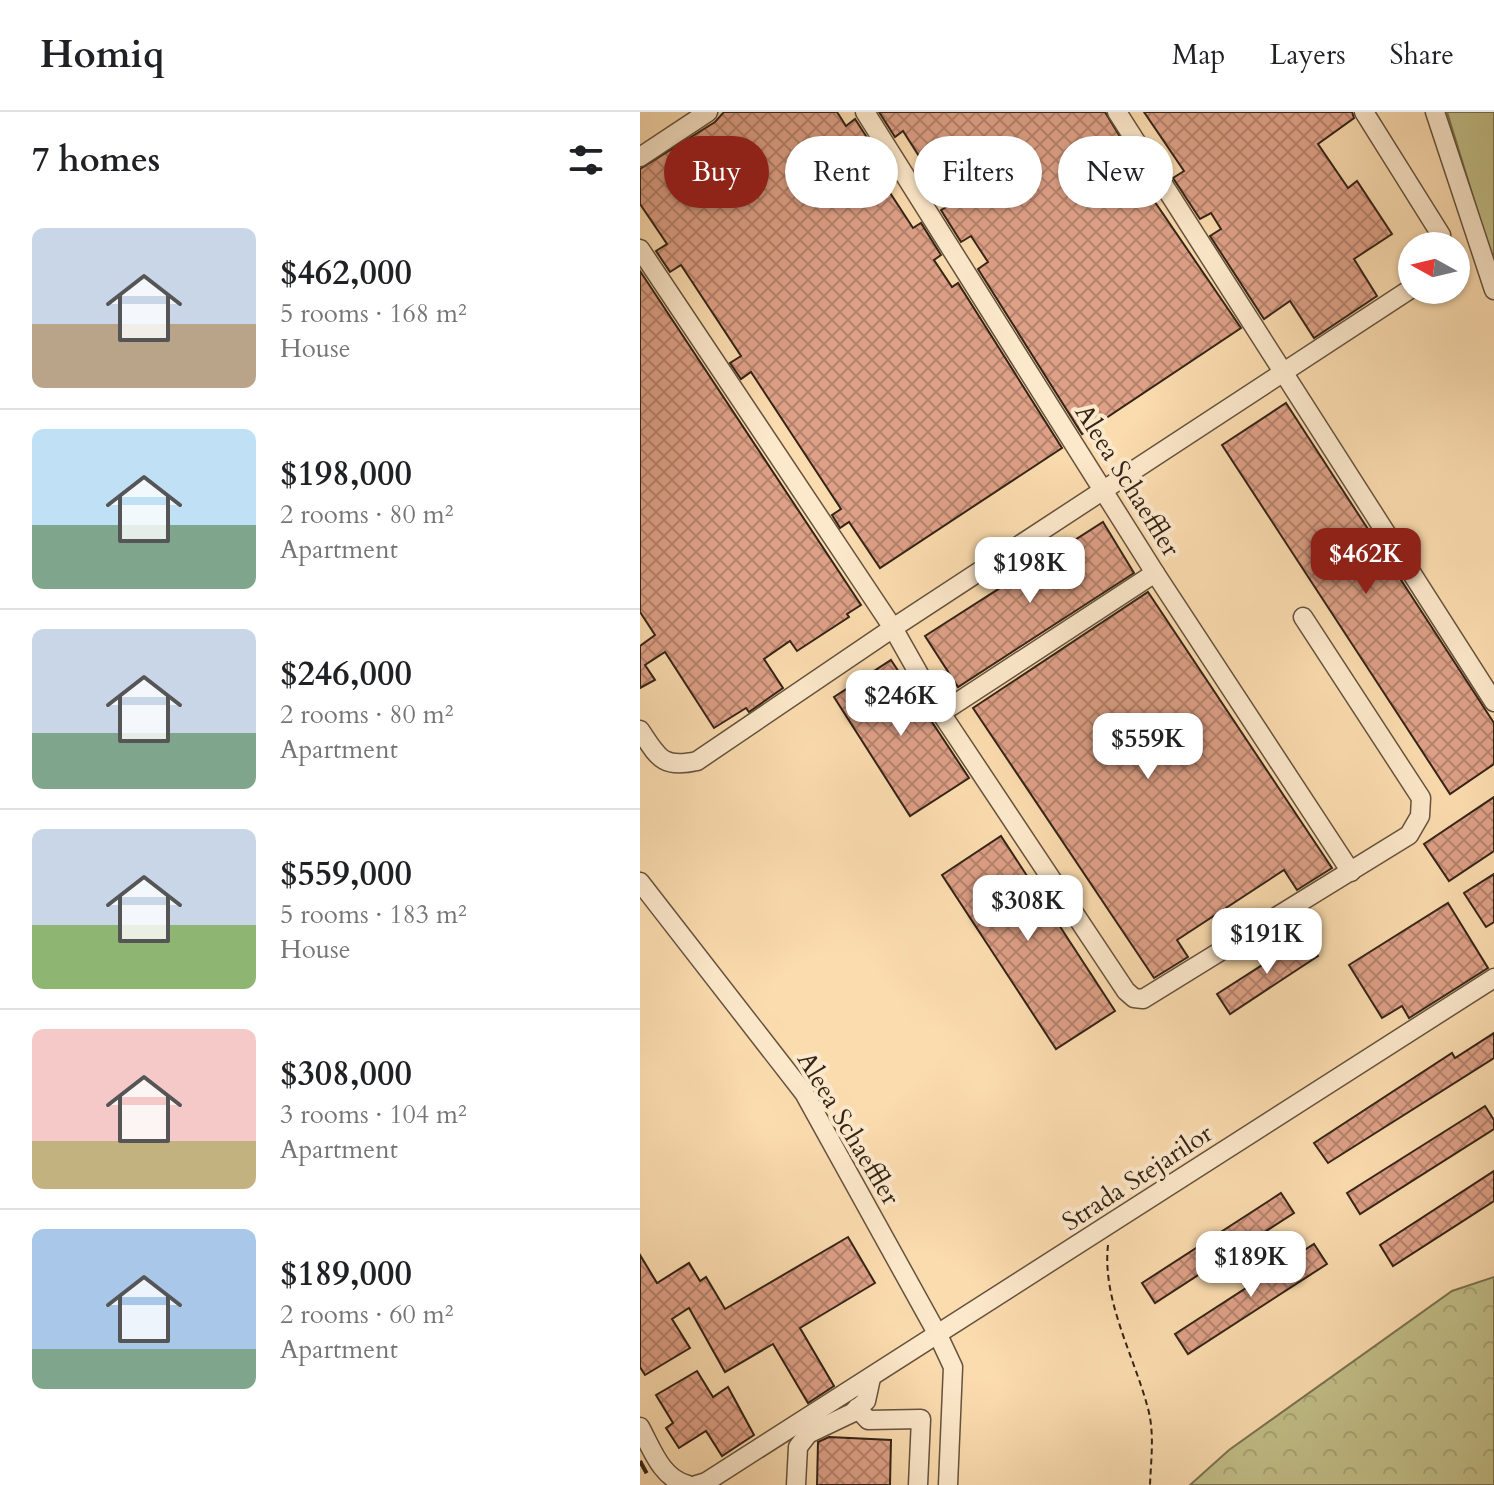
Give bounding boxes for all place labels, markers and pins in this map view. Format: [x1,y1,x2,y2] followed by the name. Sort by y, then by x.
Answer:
[1310,528,1422,596] pin: $462K
[974,537,1086,605] pin: $198K
[845,670,957,738] pin: $246K
[1092,713,1204,781] pin: $559K
[972,875,1084,943] pin: $308K
[1211,908,1323,976] pin: $191K
[1195,1231,1307,1299] pin: $189K

